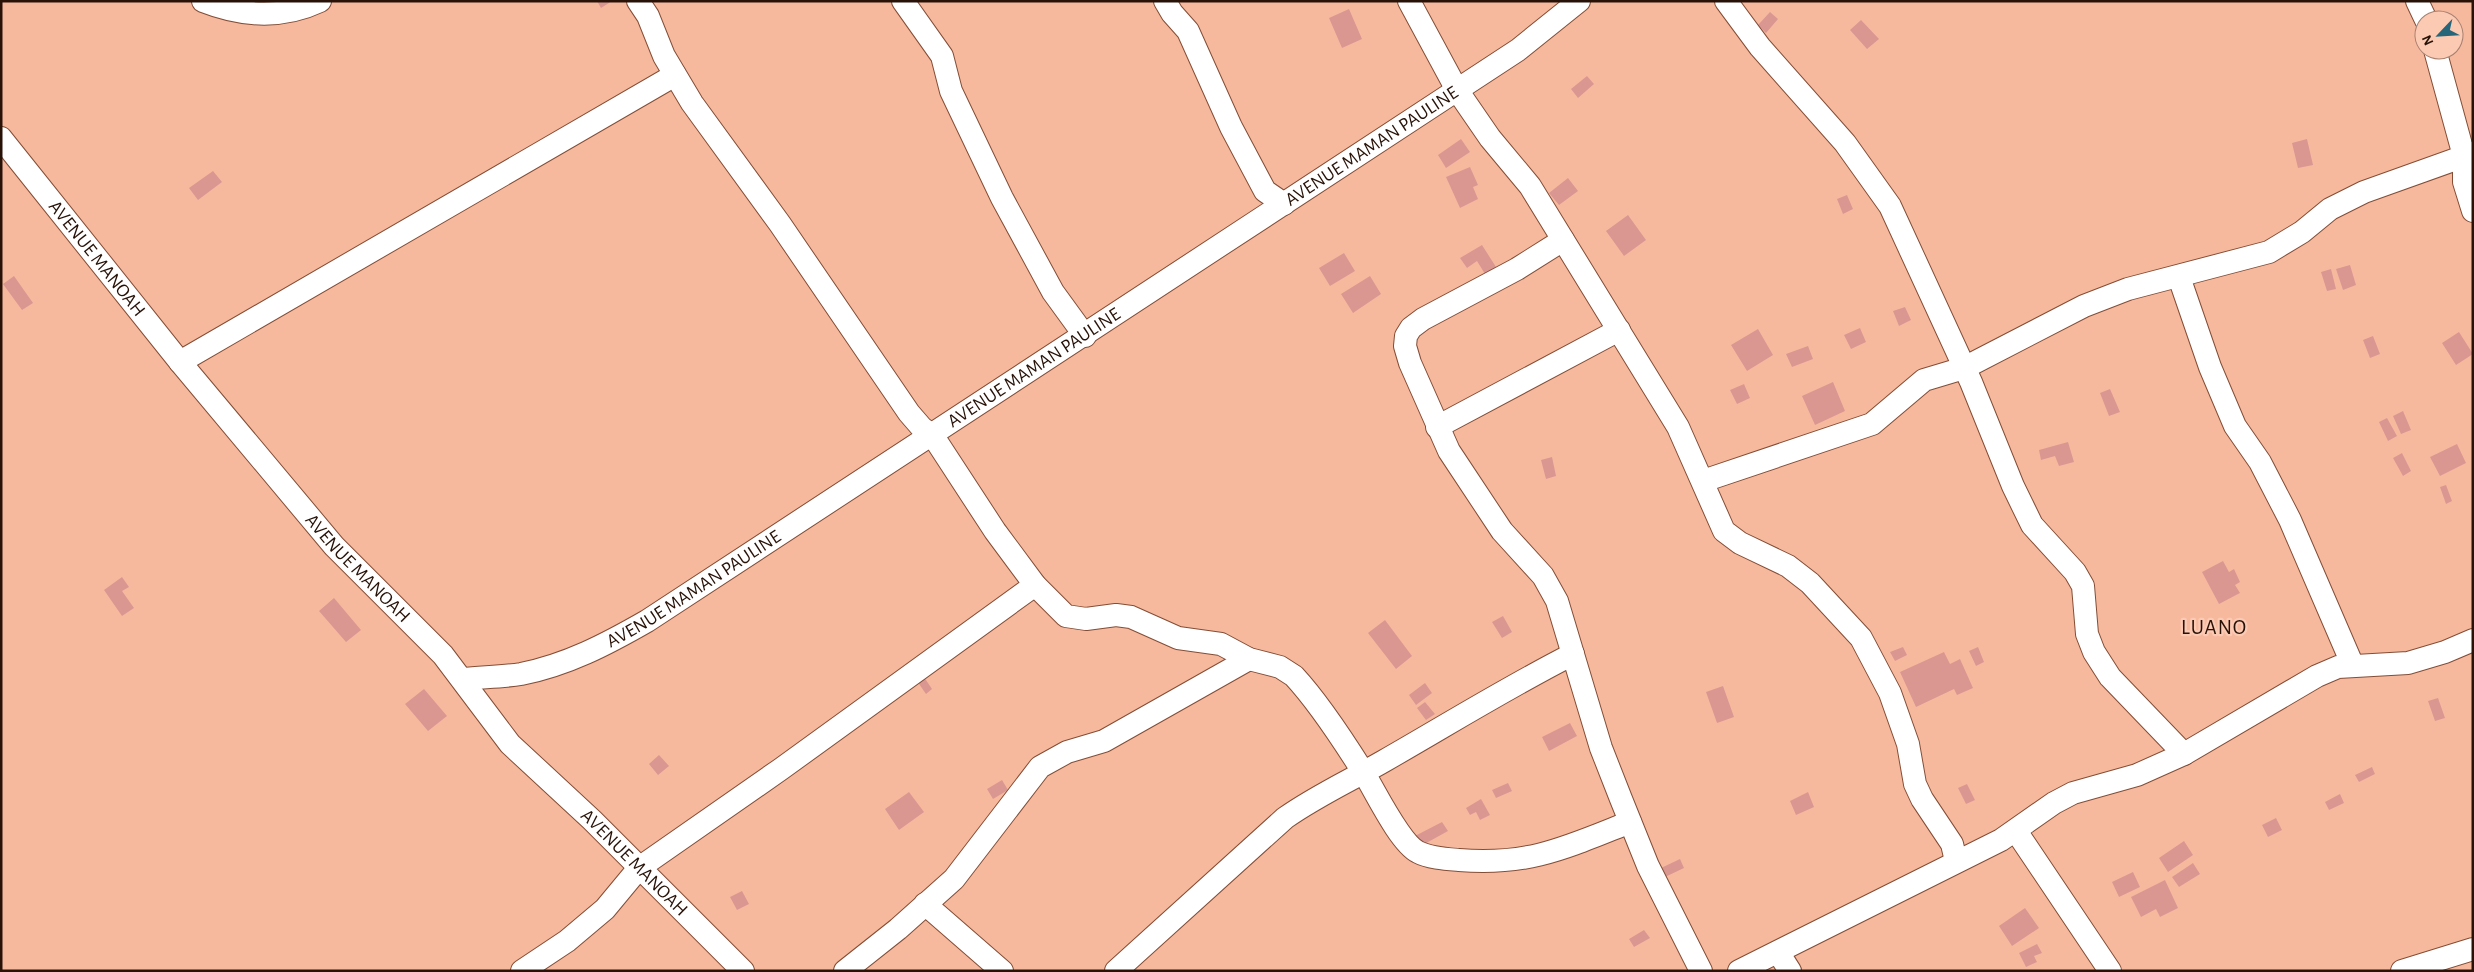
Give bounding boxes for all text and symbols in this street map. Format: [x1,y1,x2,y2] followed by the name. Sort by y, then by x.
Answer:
[2414,10,2464,60] north arrow
[2420,33,2437,47] text: N
[1282,83,1461,209] street label: AVENUE MAMAN PAULINE
[45,197,149,320] street label: AVENUE MANOAH
[944,304,1124,431] street label: AVENUE MAMAN PAULINE
[302,510,414,626] street label: AVENUE MANOAH
[603,527,784,651] street label: AVENUE MAMAN PAULINE
[2181,617,2247,638] district label: LUANO
[577,805,691,919] street label: AVENUE MANOAH

